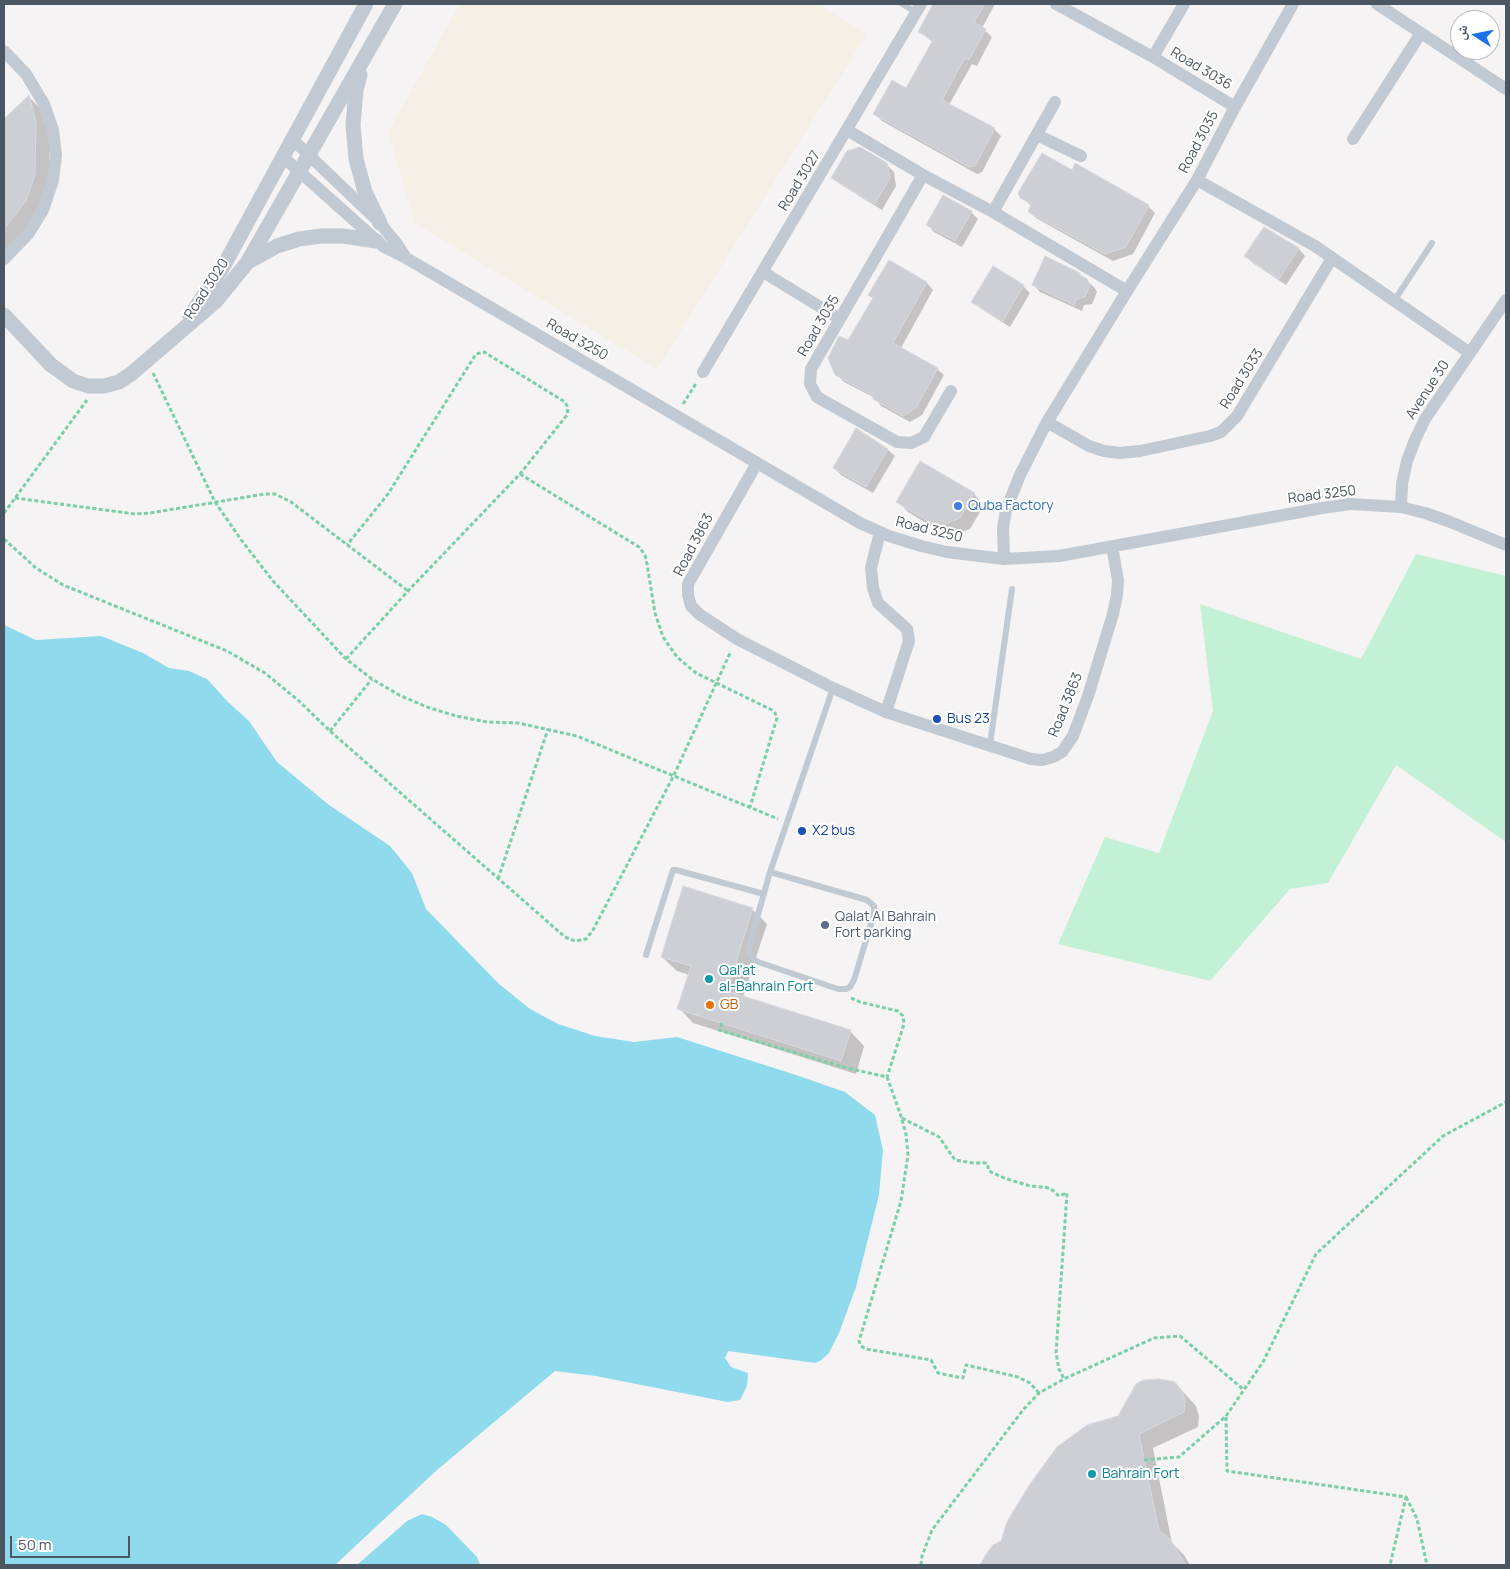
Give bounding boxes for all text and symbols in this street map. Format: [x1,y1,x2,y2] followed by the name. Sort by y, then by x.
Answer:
[1450,10,1500,60] north arrow
[1450,23,1472,41] text: ش
[1167,44,1235,94] street label: Road 3036
[1176,108,1222,176] street label: Road 3035
[775,148,825,214] street label: Road 3027
[181,256,233,322] street label: Road 3020
[795,292,843,360] street label: Road 3035
[543,316,611,364] street label: Road 3250
[1217,346,1267,412] street label: Road 3033
[1403,357,1453,423] street label: Avenue 30
[1287,482,1357,508] street label: Road 3250
[968,498,1054,514] place label: Quba Factory
[952,500,964,512] marker: Quba Factory
[671,511,717,579] street label: Road 3863
[894,514,964,546] street label: Road 3250
[1045,670,1087,740] street label: Road 3863
[947,711,990,727] place label: Bus 23
[931,713,943,725] marker: Bus 23
[812,823,855,839] place label: X2 bus
[796,825,808,837] marker: X2 bus
[835,909,936,942] place label: Qalat Al Bahrain Fort parking
[819,919,831,931] marker: Qalat Al Bahrain Fort parking
[719,963,813,996] place label: Qal'at al-Bahrain Fort
[703,973,715,985] marker: Qal'at al-Bahrain Fort
[720,997,738,1013] place label: GB
[704,999,716,1011] marker: GB
[1102,1466,1179,1482] place label: Bahrain Fort
[1086,1468,1098,1480] marker: Bahrain Fort
[12,1526,132,1558] scale bar
[18,1534,52,1555] text: 50 m

